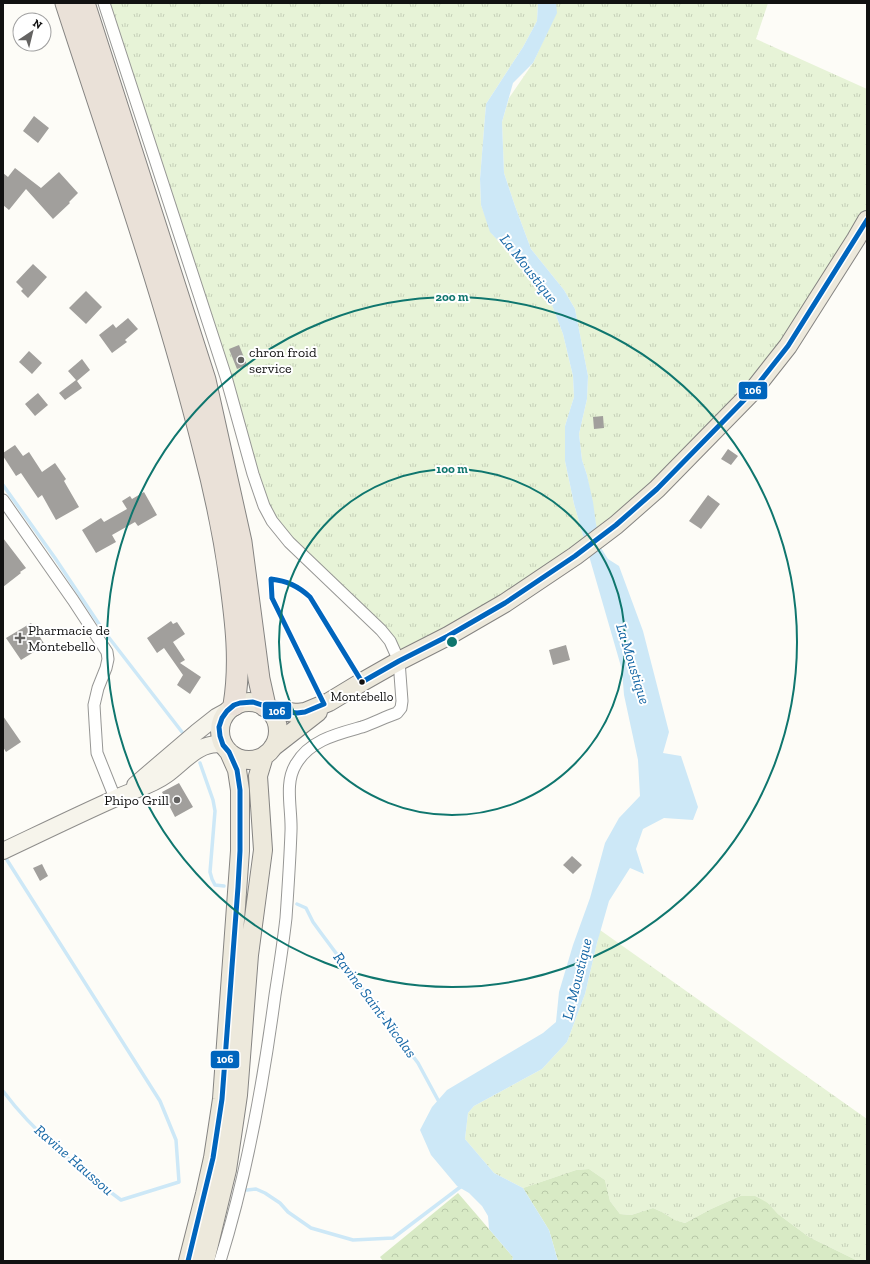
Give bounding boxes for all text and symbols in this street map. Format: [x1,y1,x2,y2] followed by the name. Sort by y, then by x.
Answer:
[12,12,52,52] north arrow
[30,16,45,32] text: N
[496,231,562,307] water label: La Moustique
[435,290,469,304] text: 200 m
[249,344,317,377] place label: chron froid service
[236,355,246,365] marker: chron froid service
[738,381,768,400] line badge: 106
[745,384,761,397] text: 106
[436,462,468,476] text: 100 m
[612,621,654,707] water label: La Moustique
[28,622,110,655] place label: Pharmacie de Montebello
[15,633,25,643] marker: Pharmacie de Montebello
[445,635,459,649] centre of rings
[357,677,367,687] marker: Montebello
[331,689,394,704] place label: Montebello
[262,701,292,720] line badge: 106
[269,705,285,718] text: 106
[104,792,169,809] place label: Phipo Grill
[172,795,182,805] marker: Phipo Grill
[558,936,596,1022] water label: La Moustique
[329,949,421,1061] water label: Ravine Saint-Nicolas
[210,1050,240,1069] line badge: 106
[217,1053,233,1066] text: 106
[31,1121,117,1199] water label: Ravine Haussou

